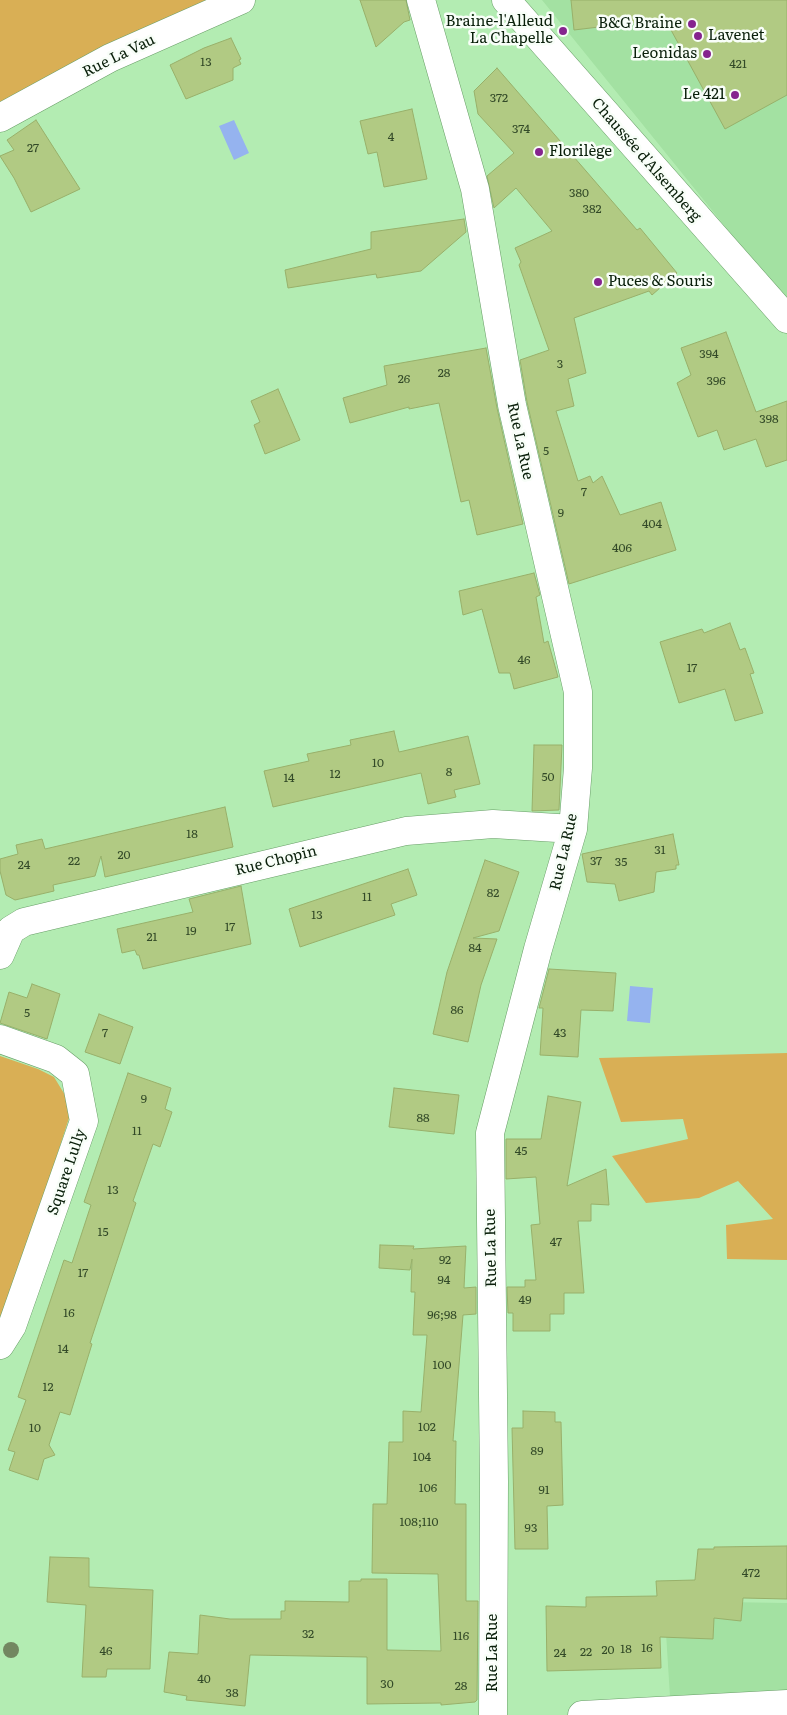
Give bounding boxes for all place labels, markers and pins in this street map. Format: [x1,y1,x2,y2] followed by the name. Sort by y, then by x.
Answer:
[445,13,553,48] place label: Braine-l'Alleud La Chapelle
[598,15,682,33] place label: B&G Braine
[686,18,698,30] marker: B&G Braine
[557,25,569,37] marker: Braine-l'Alleud La Chapelle
[708,27,765,45] place label: Lavenet
[692,30,704,42] marker: Lavenet
[632,45,697,63] place label: Leonidas
[701,48,713,60] marker: Leonidas
[683,86,725,104] place label: Le 421
[729,89,741,101] marker: Le 421
[549,143,612,161] place label: Florilège
[533,146,545,158] marker: Florilège
[608,273,713,291] place label: Puces & Souris
[592,276,604,288] marker: Puces & Souris

